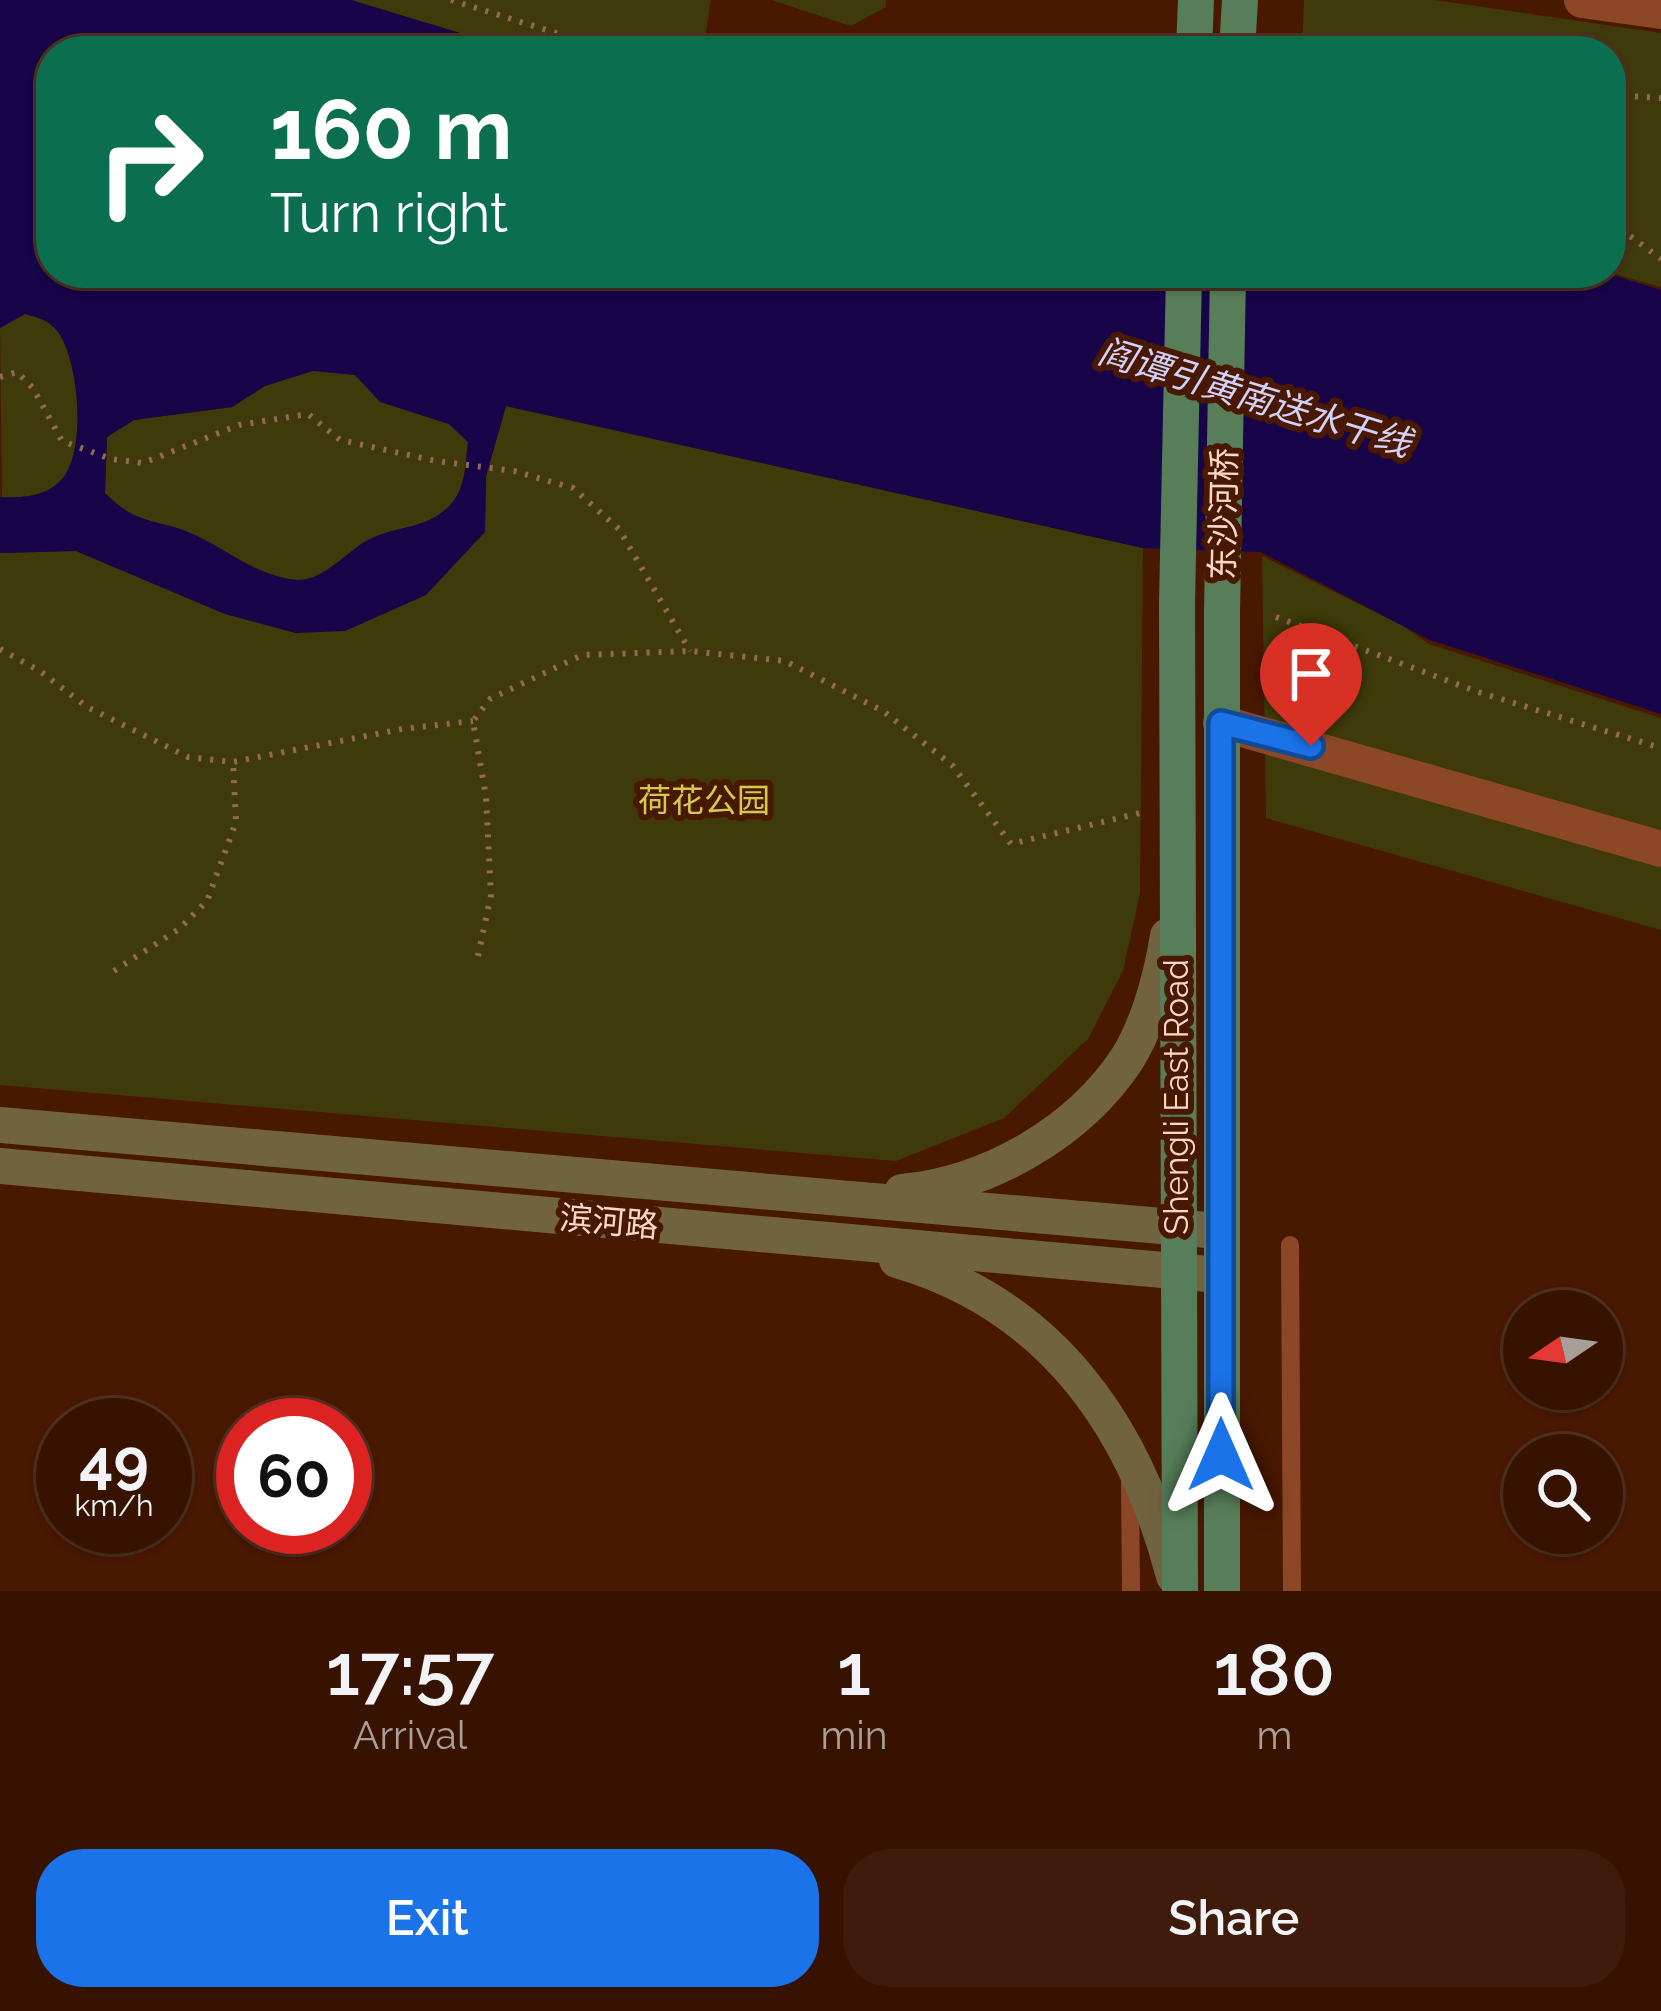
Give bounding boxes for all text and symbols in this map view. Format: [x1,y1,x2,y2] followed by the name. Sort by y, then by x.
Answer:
[270,80,512,179] text: 160 m
[72,84,228,240] icon: right
[270,181,508,245] text: Turn right
[1094,330,1419,465] water label: 阎谭引黄南送水干线
[1203,448,1244,580] street label: 东沙河桥
[1260,623,1362,746] pin
[1278,641,1344,707] icon: arrive
[638,781,770,820] park label: 荷花公园
[1157,959,1196,1235] street label: Shengli East Road
[558,1198,660,1245] street label: 滨河路
[1503,1290,1623,1410] north arrow
[1503,1290,1623,1554] map controls
[1158,1392,1284,1518] position arrow
[216,1398,372,1554] speed limit sign: 60
[79,1426,149,1496] text: 49
[1503,1434,1623,1554] button: search
[74,1488,154,1523] text: km/h
[326,1627,495,1712] text: 17:57
[837,1627,871,1712] text: 1
[1214,1627,1335,1712] text: 180
[353,1712,467,1758] text: Arrival
[821,1712,888,1758] text: min
[1256,1712,1292,1758] text: m
[36,1849,819,1987] button: Exit
[843,1849,1625,1987] button: Share

